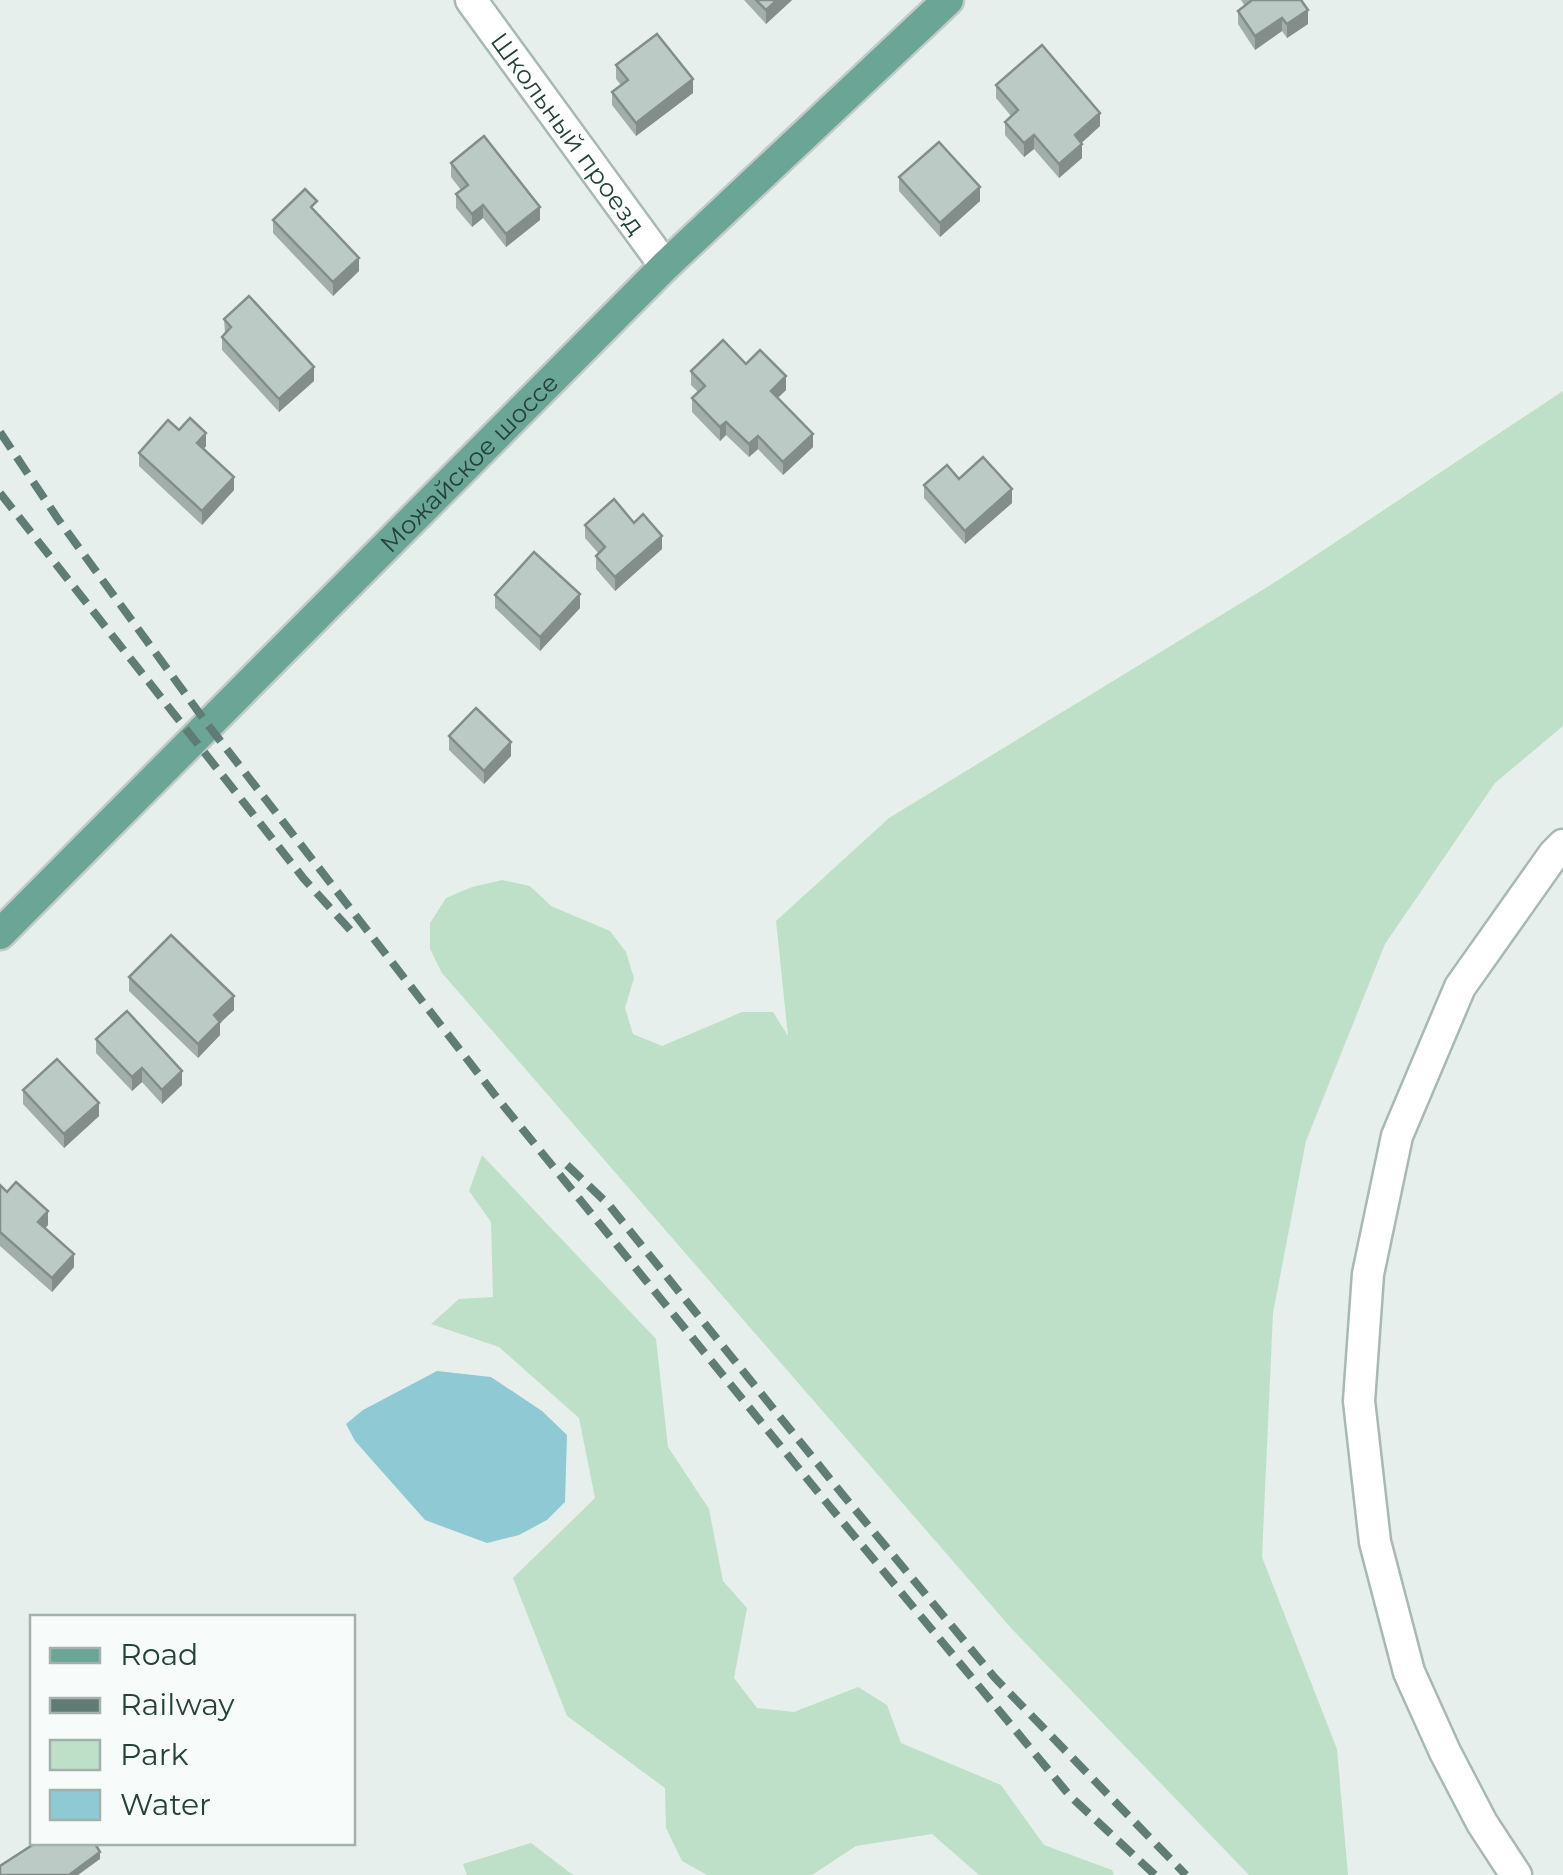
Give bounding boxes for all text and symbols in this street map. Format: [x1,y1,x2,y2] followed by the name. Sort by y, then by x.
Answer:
[485,27,652,240] street label: Школьный проезд
[374,367,565,558] street label: Можайское шоссе
[30,1615,355,1845] legend
[120,1636,198,1673] text: Road
[120,1686,235,1723] text: Railway
[120,1736,189,1773] text: Park
[120,1786,211,1823] text: Water

